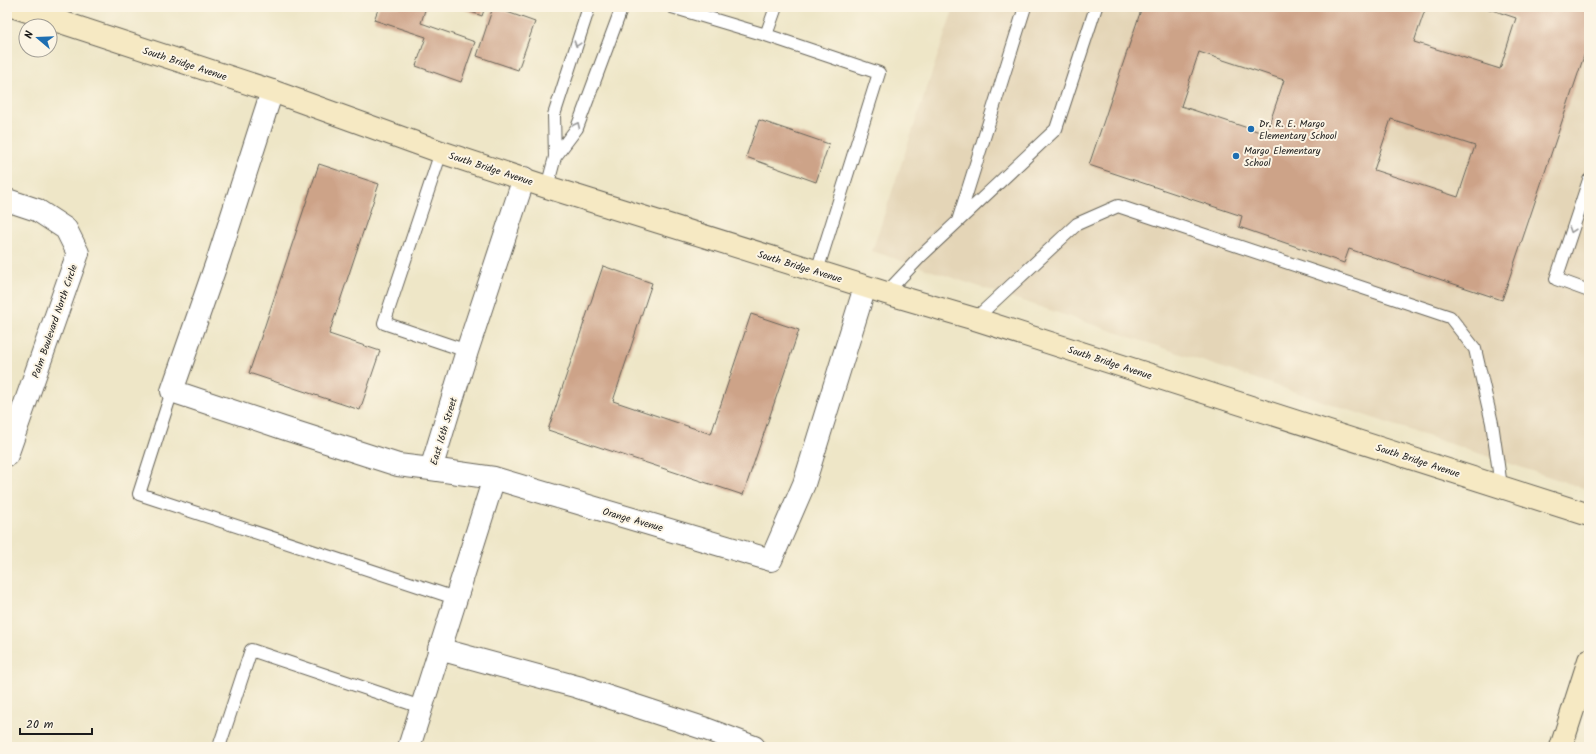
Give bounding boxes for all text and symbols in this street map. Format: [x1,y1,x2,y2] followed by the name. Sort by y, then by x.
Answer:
[18,18,58,58] north arrow
[20,29,39,41] text: N
[573,40,582,47] one-way arrow
[141,43,229,85] street label: South Bridge Avenue
[1259,116,1337,144] place label: Dr. R. E. Margo Elementary School
[572,122,580,129] one-way arrow
[1246,124,1256,134] marker: Dr. R. E. Margo Elementary School
[1244,143,1321,171] place label: Margo Elementary School
[447,148,535,190] street label: South Bridge Avenue
[1231,151,1241,161] marker: Margo Elementary School
[1568,227,1577,234] one-way arrow
[755,246,844,288] street label: South Bridge Avenue
[28,262,82,380] street label: Palm Boulevard North Circle
[1066,342,1154,384] street label: South Bridge Avenue
[426,395,462,467] street label: East 16th Street
[1374,440,1462,482] street label: South Bridge Avenue
[601,504,665,536] street label: Orange Avenue
[20,710,92,736] scale bar
[26,715,54,734] text: 20 m

